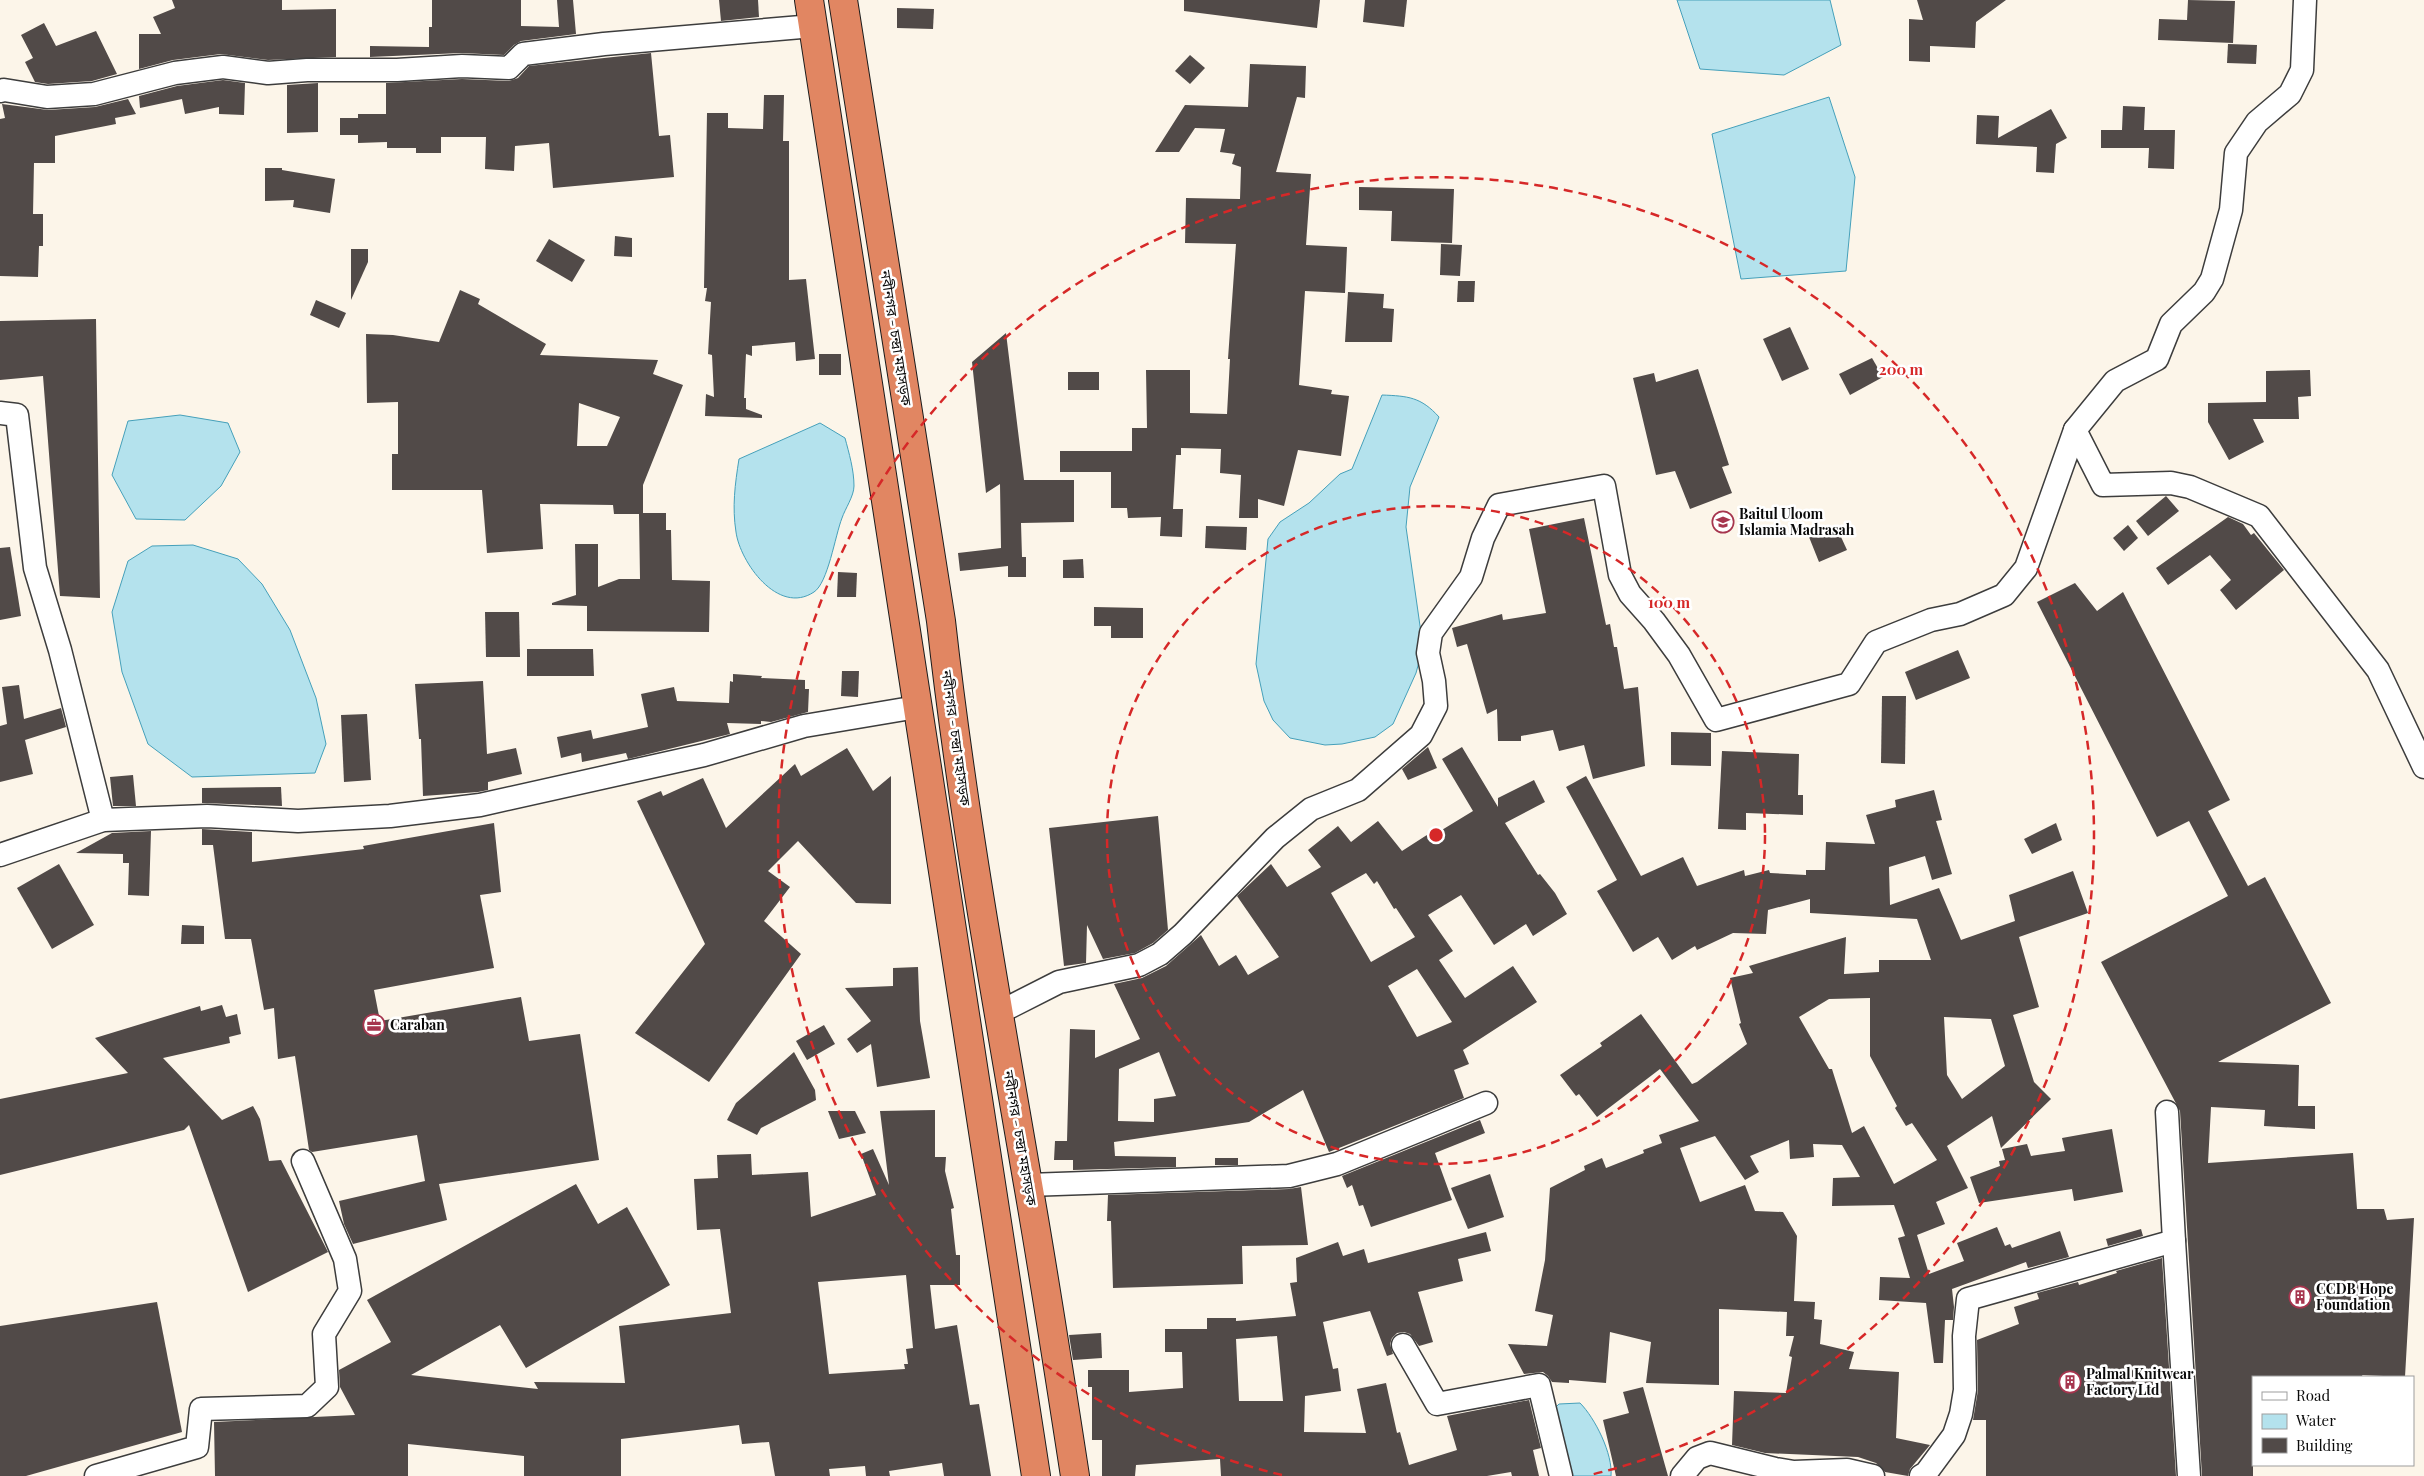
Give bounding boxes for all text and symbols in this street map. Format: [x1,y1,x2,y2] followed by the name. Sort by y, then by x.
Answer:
[876,268,917,408] street label: নবীনগর - চন্দ্রা মহাসড়ক
[1879,359,1924,379] text: 200 m
[1739,504,1855,539] place label: Baitul Uloom Islamia Madrasah
[1711,510,1735,534] school or university icon: Baitul Uloom Islamia Madrasah
[1648,592,1691,612] text: 100 m
[937,668,976,808] street label: নবীনগর - চন্দ্রা মহাসড়ক
[1427,826,1445,844] centre of rings
[362,1013,386,1037] office icon: Caraban
[390,1015,445,1034] place label: Caraban
[999,1068,1042,1208] street label: নবীনগর - চন্দ্রা মহাসড়ক
[2316,1279,2393,1314] place label: CCDB Hope Foundation
[2288,1285,2312,1309] building icon: CCDB Hope Foundation
[2086,1364,2194,1399] place label: Palmal Knitwear Factory Ltd
[2058,1370,2082,1394] building icon: Palmal Knitwear Factory Ltd
[2252,1376,2414,1466] legend
[2296,1385,2330,1405] text: Road
[2295,1410,2336,1430] text: Water
[2296,1435,2353,1455] text: Building

